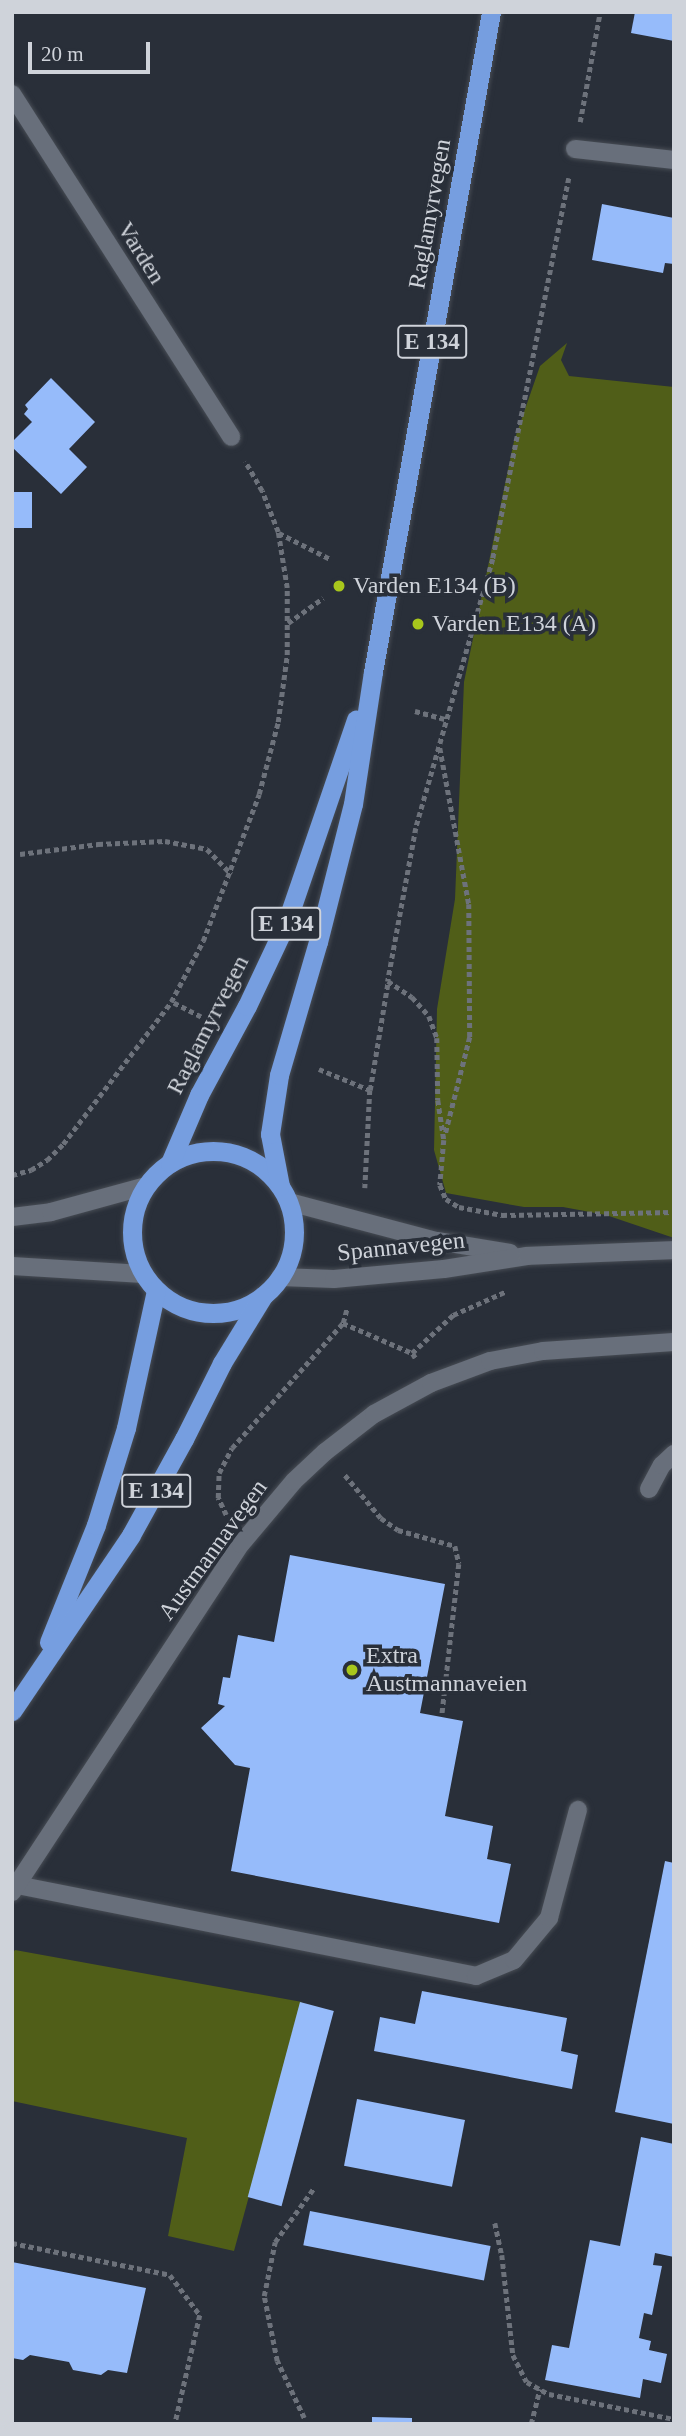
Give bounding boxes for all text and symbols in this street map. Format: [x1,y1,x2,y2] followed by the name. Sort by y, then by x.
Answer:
[32,28,154,72] scale bar
[41,42,84,66] text: 20 m
[403,137,457,291] street label: Raglamyrvegen
[111,217,171,289] street label: Varden
[397,322,467,362] road number: E 134
[353,572,516,600] place label: Varden E134 (B)
[331,578,347,594] marker: Varden E134 (B)
[432,610,596,638] place label: Varden E134 (A)
[410,616,426,632] marker: Varden E134 (A)
[251,904,321,944] road number: E 134
[161,951,255,1099] street label: Raglamyrvegen
[336,1226,466,1268] street label: Spannavegen
[121,1472,191,1510] road number: E 134
[152,1474,274,1626] street label: Austmannavegen
[366,1642,527,1698] place label: Extra Austmannaveien
[344,1662,360,1678] marker: Extra Austmannaveien

